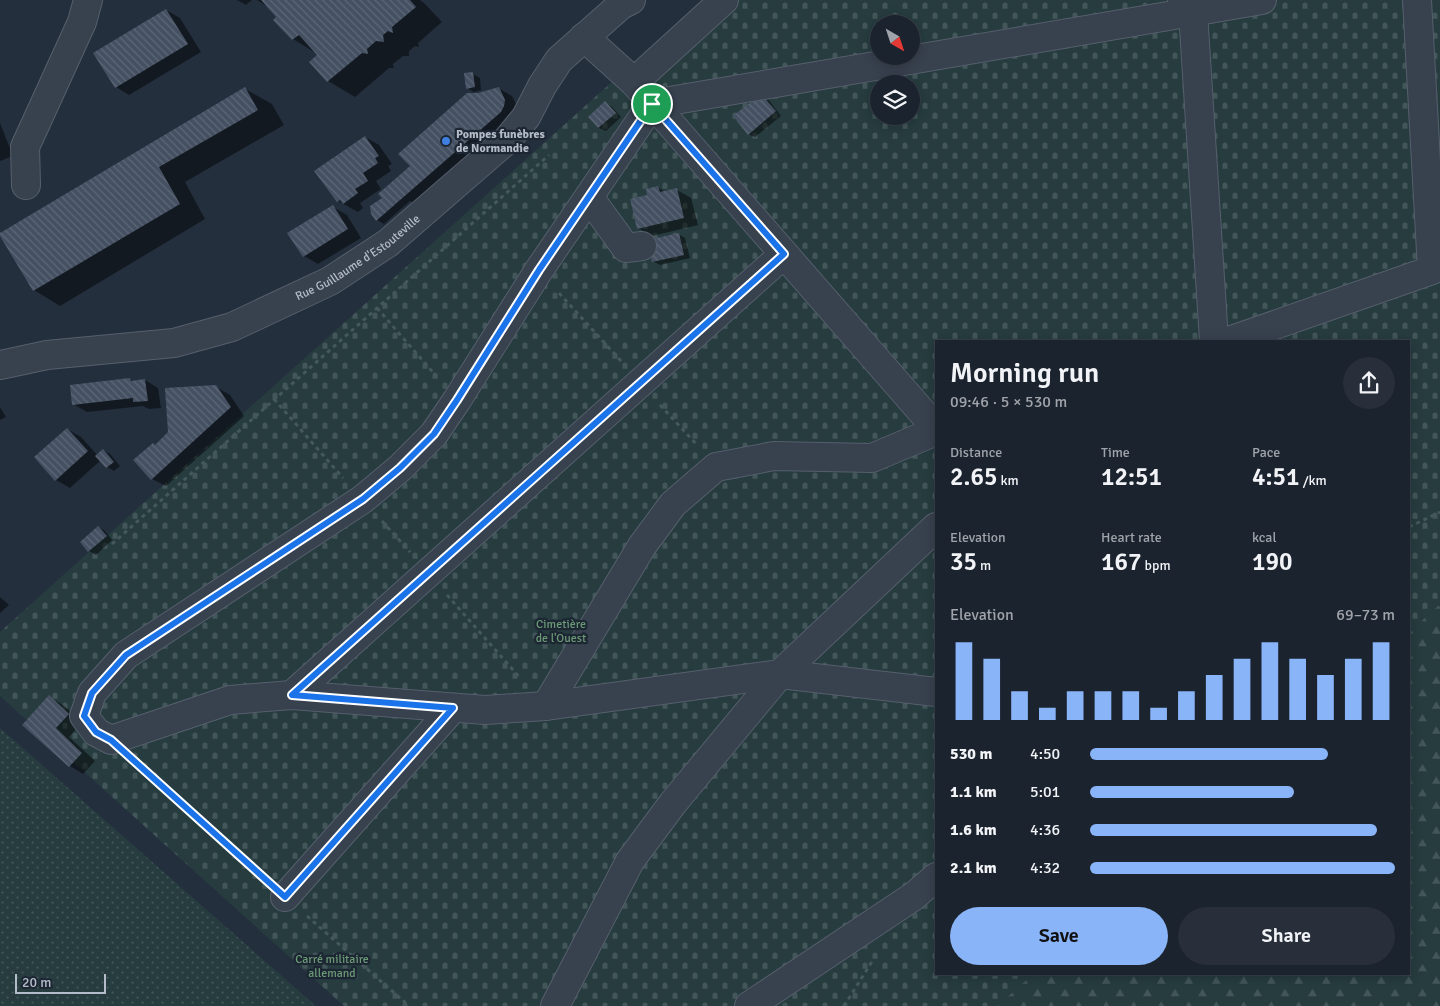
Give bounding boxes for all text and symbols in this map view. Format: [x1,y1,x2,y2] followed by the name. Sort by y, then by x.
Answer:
[870,15,920,65] north arrow
[870,15,920,125] map controls
[870,75,920,125] button: layers
[631,83,673,125] pin
[638,90,666,118] icon: arrive
[456,127,546,156] place label: Pompes funèbres de Normandie
[440,135,452,147] marker: Pompes funèbres de Normandie
[293,212,423,304] street label: Rue Guillaume d'Estouteville
[950,356,1099,390] text: Morning run
[1343,357,1395,409] button: share
[950,392,1067,412] text: 09:46 · 5 × 530 m
[950,444,1002,461] text: Distance
[1101,444,1130,461] text: Time
[1252,444,1280,461] text: Pace
[950,461,997,492] text: 2.65
[1101,461,1162,492] text: 12:51
[1252,461,1300,492] text: 4:51
[997,472,1019,489] text: km
[1300,472,1327,489] text: /km
[950,529,1006,546] text: Elevation
[1101,529,1162,546] text: Heart rate
[1252,529,1277,546] text: kcal
[950,546,977,577] text: 35
[1101,546,1142,577] text: 167
[1252,546,1293,577] text: 190
[977,557,991,574] text: m
[1142,557,1171,574] text: bpm
[950,605,1014,625] text: Elevation
[1336,605,1395,625] text: 69–73 m
[536,617,586,646] park label: Cimetière de l'Ouest
[950,744,992,764] text: 530 m
[1030,744,1060,764] text: 4:50
[950,782,997,802] text: 1.1 km
[1030,782,1060,802] text: 5:01
[950,820,997,840] text: 1.6 km
[1030,820,1060,840] text: 4:36
[950,858,997,878] text: 2.1 km
[1030,858,1060,878] text: 4:32
[950,907,1168,965] button: Save
[1178,907,1395,965] button: Share
[295,952,369,981] park label: Carré militaire allemand
[15,971,106,994] scale bar
[22,974,51,991] text: 20 m

